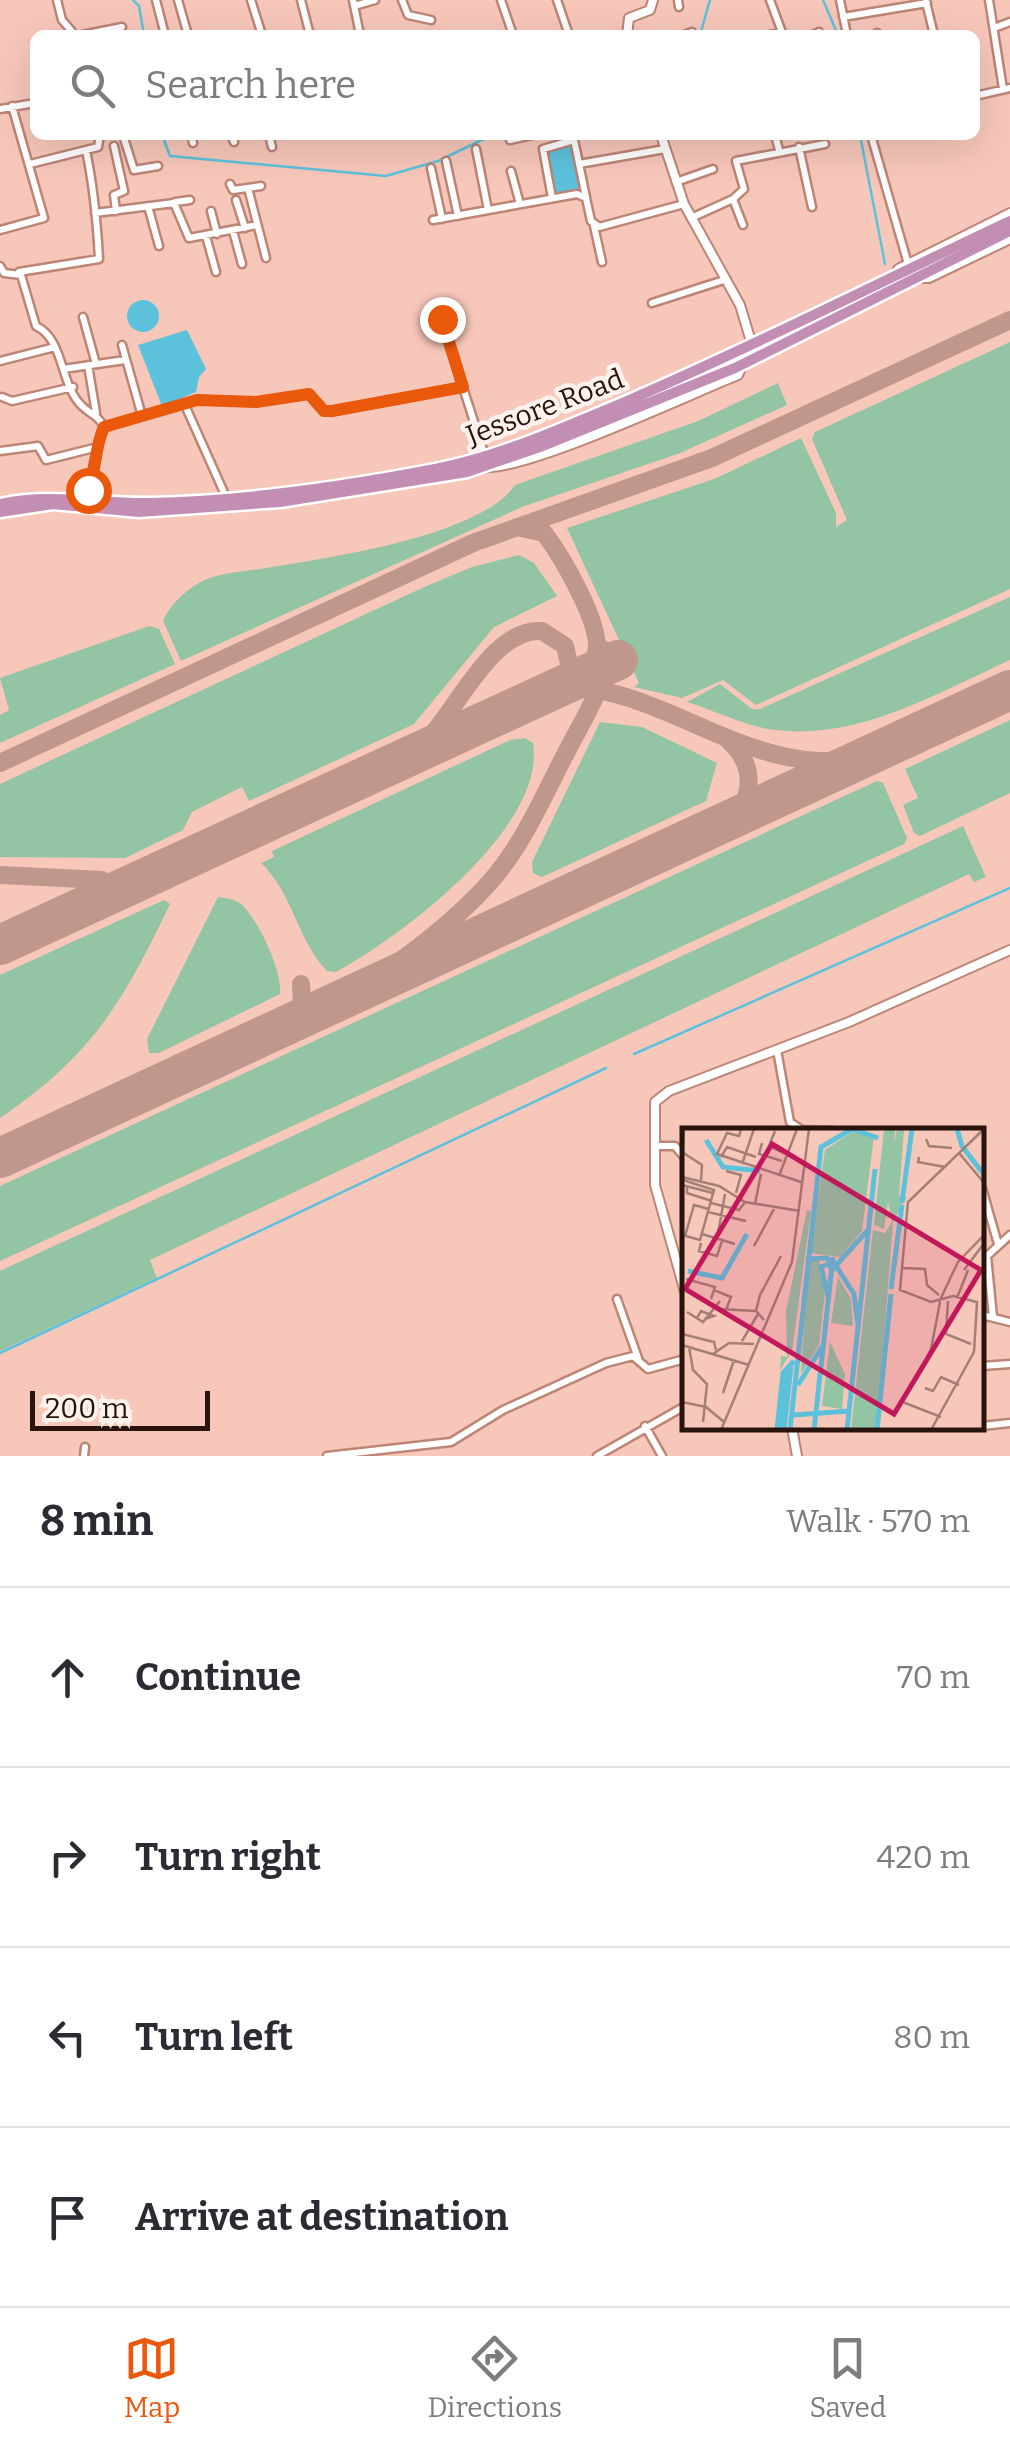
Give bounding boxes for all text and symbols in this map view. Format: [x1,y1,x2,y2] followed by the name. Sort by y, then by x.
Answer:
[30,30,980,140] search box
[65,58,120,113] icon: search
[145,62,356,108] text: Search here
[420,297,466,343] route end
[461,362,628,452] street label: Jessore Road
[66,468,112,514] route start
[682,1128,985,1431] inset map
[30,1386,210,1430] scale bar
[45,1392,128,1425] text: 200 m
[40,1496,153,1546] text: 8 min
[786,1502,970,1540] text: Walk · 570 m
[40,1650,95,1705] icon: ahead
[135,1654,301,1700] text: Continue
[897,1658,970,1696] text: 70 m
[40,1830,95,1885] icon: right
[135,1834,321,1880] text: Turn right
[876,1838,970,1876] text: 420 m
[40,2010,95,2065] icon: left
[135,2014,293,2060] text: Turn left
[893,2018,970,2056] text: 80 m
[40,2190,95,2245] icon: arrive
[135,2194,508,2240] text: Arrive at destination
[124,2331,180,2424] tab: Map
[427,2331,562,2424] tab: Directions
[809,2331,886,2424] tab: Saved

